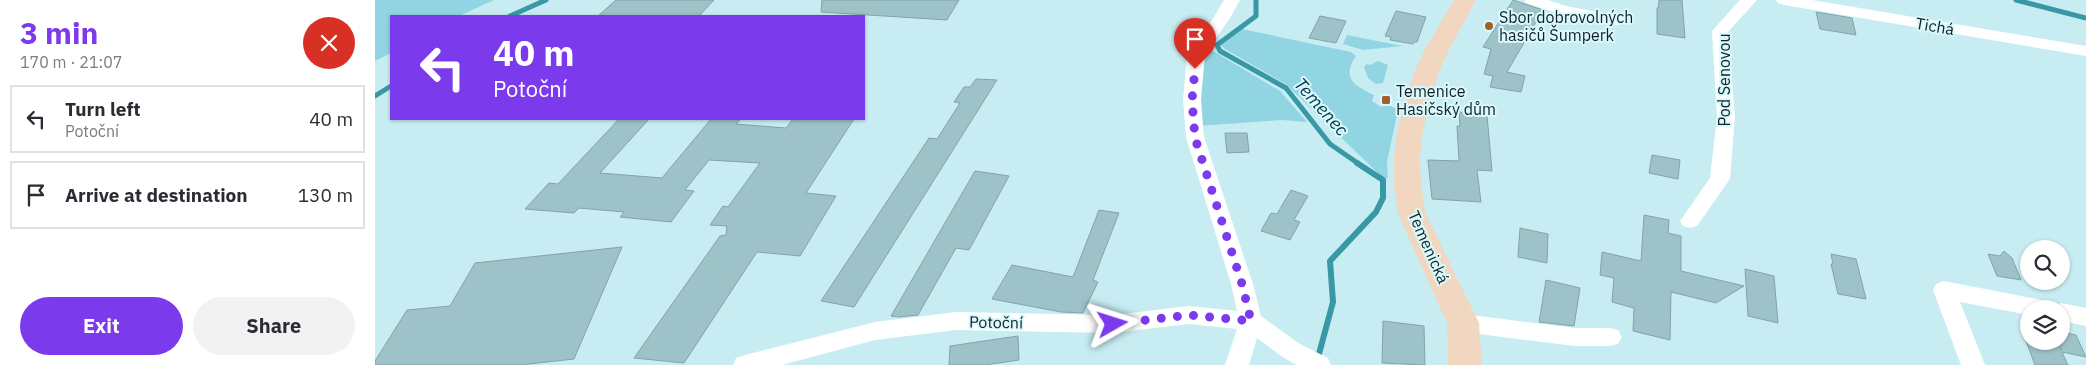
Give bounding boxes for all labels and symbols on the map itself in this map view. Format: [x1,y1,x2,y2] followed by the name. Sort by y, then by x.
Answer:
[1499,7,1633,45] place label: Sbor dobrovolných hasičů Šumperk
[1914,13,1956,39] street label: Tichá
[1174,18,1216,69] pin
[1483,20,1495,32] marker: Sbor dobrovolných hasičů Šumperk
[1714,33,1734,127] street label: Pod Senovou
[1289,73,1354,141] water label: Temenec
[1396,81,1496,119] place label: Temenice Hasičský dům
[1380,94,1392,106] marker: Temenice Hasičský dům
[1404,207,1454,287] street label: Temenická
[1086,297,1138,349] position arrow
[969,312,1023,332] street label: Potoční

